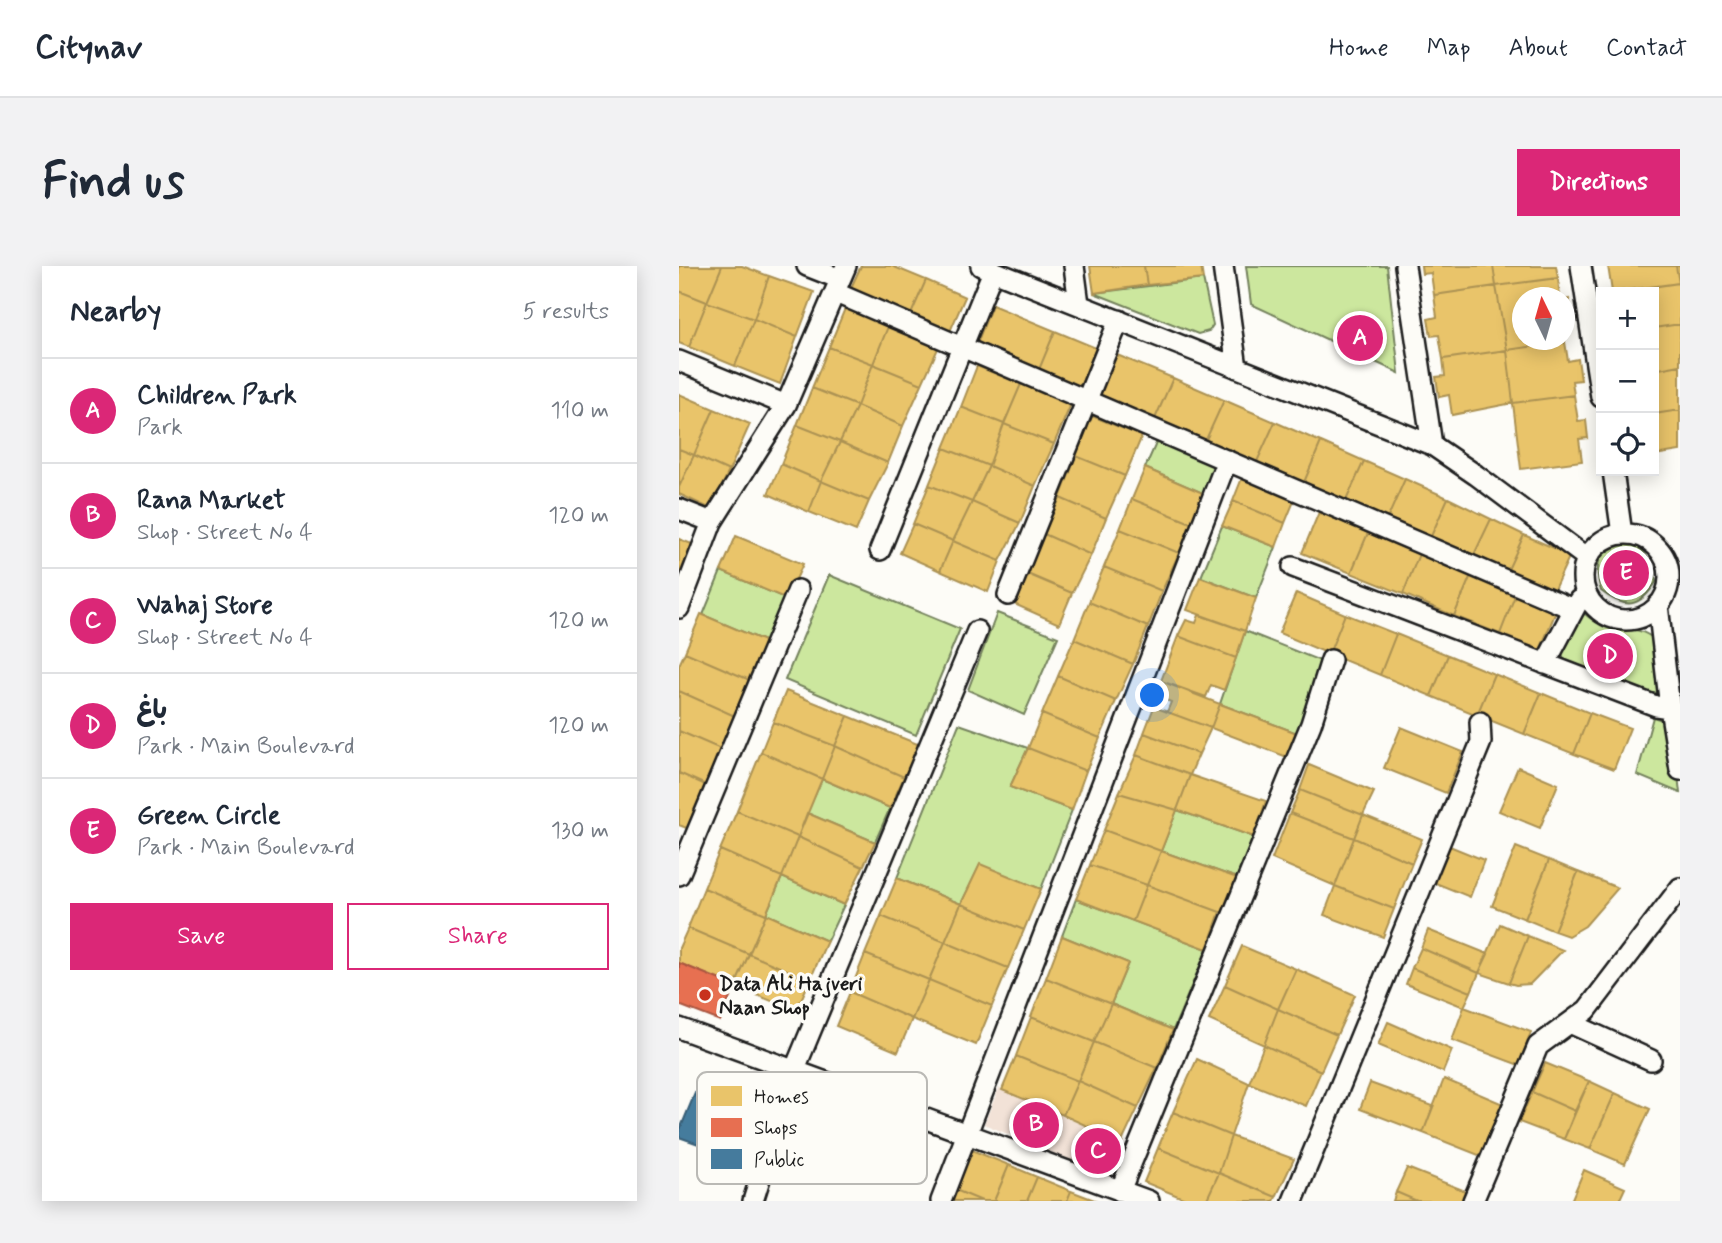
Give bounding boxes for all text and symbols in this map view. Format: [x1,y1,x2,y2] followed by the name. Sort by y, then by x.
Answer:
[35,26,142,70] text: Citynav
[1329,33,1389,64] text: Home
[1427,33,1471,64] text: Map
[1509,33,1568,64] text: About
[1606,33,1687,64] text: Contact
[1517,149,1680,216] button: Directions
[42,150,185,215] text: Find us
[1512,287,1575,350] north arrow
[1596,287,1659,476] map controls
[1596,287,1659,350] button: +
[70,292,161,331] text: Nearby
[523,297,609,327] text: 5 results
[1337,312,1383,364] pin: A
[1596,350,1659,413] button: −
[137,379,297,413] text: Children Park
[85,396,101,426] text: A
[550,396,609,426] text: 110 m
[137,413,183,443] text: Park
[1596,413,1659,476] button: locate
[137,484,286,518] text: Rana Market
[86,501,100,531] text: B
[548,501,609,531] text: 120 m
[137,518,313,548] text: Shop · Street No 4
[1603,547,1649,599] pin: E
[137,589,273,623] text: Wahaj Store
[85,606,101,636] text: C
[548,606,609,636] text: 120 m
[137,623,313,653] text: Shop · Street No 4
[1587,630,1633,682] pin: D
[1135,678,1169,712] your location
[137,694,167,728] text: باغ
[85,711,101,741] text: D
[548,711,609,741] text: 120 m
[137,732,355,762] text: Park · Main Boulevard
[137,799,281,833] text: Green Circle
[86,816,100,846] text: E
[551,816,609,846] text: 130 m
[137,833,355,863] text: Park · Main Boulevard
[70,903,333,970] button: Save
[347,903,609,970] button: Share
[719,970,863,1022] place label: Data Ali Hajveri Naan Shop
[697,987,713,1003] marker: Data Ali Hajveri Naan Shop
[697,1072,927,1184] legend
[754,1085,809,1110] text: Homes
[1013,1099,1059,1151] pin: B
[754,1116,797,1141] text: Shops
[1075,1125,1121,1177] pin: C
[754,1148,805,1173] text: Public

